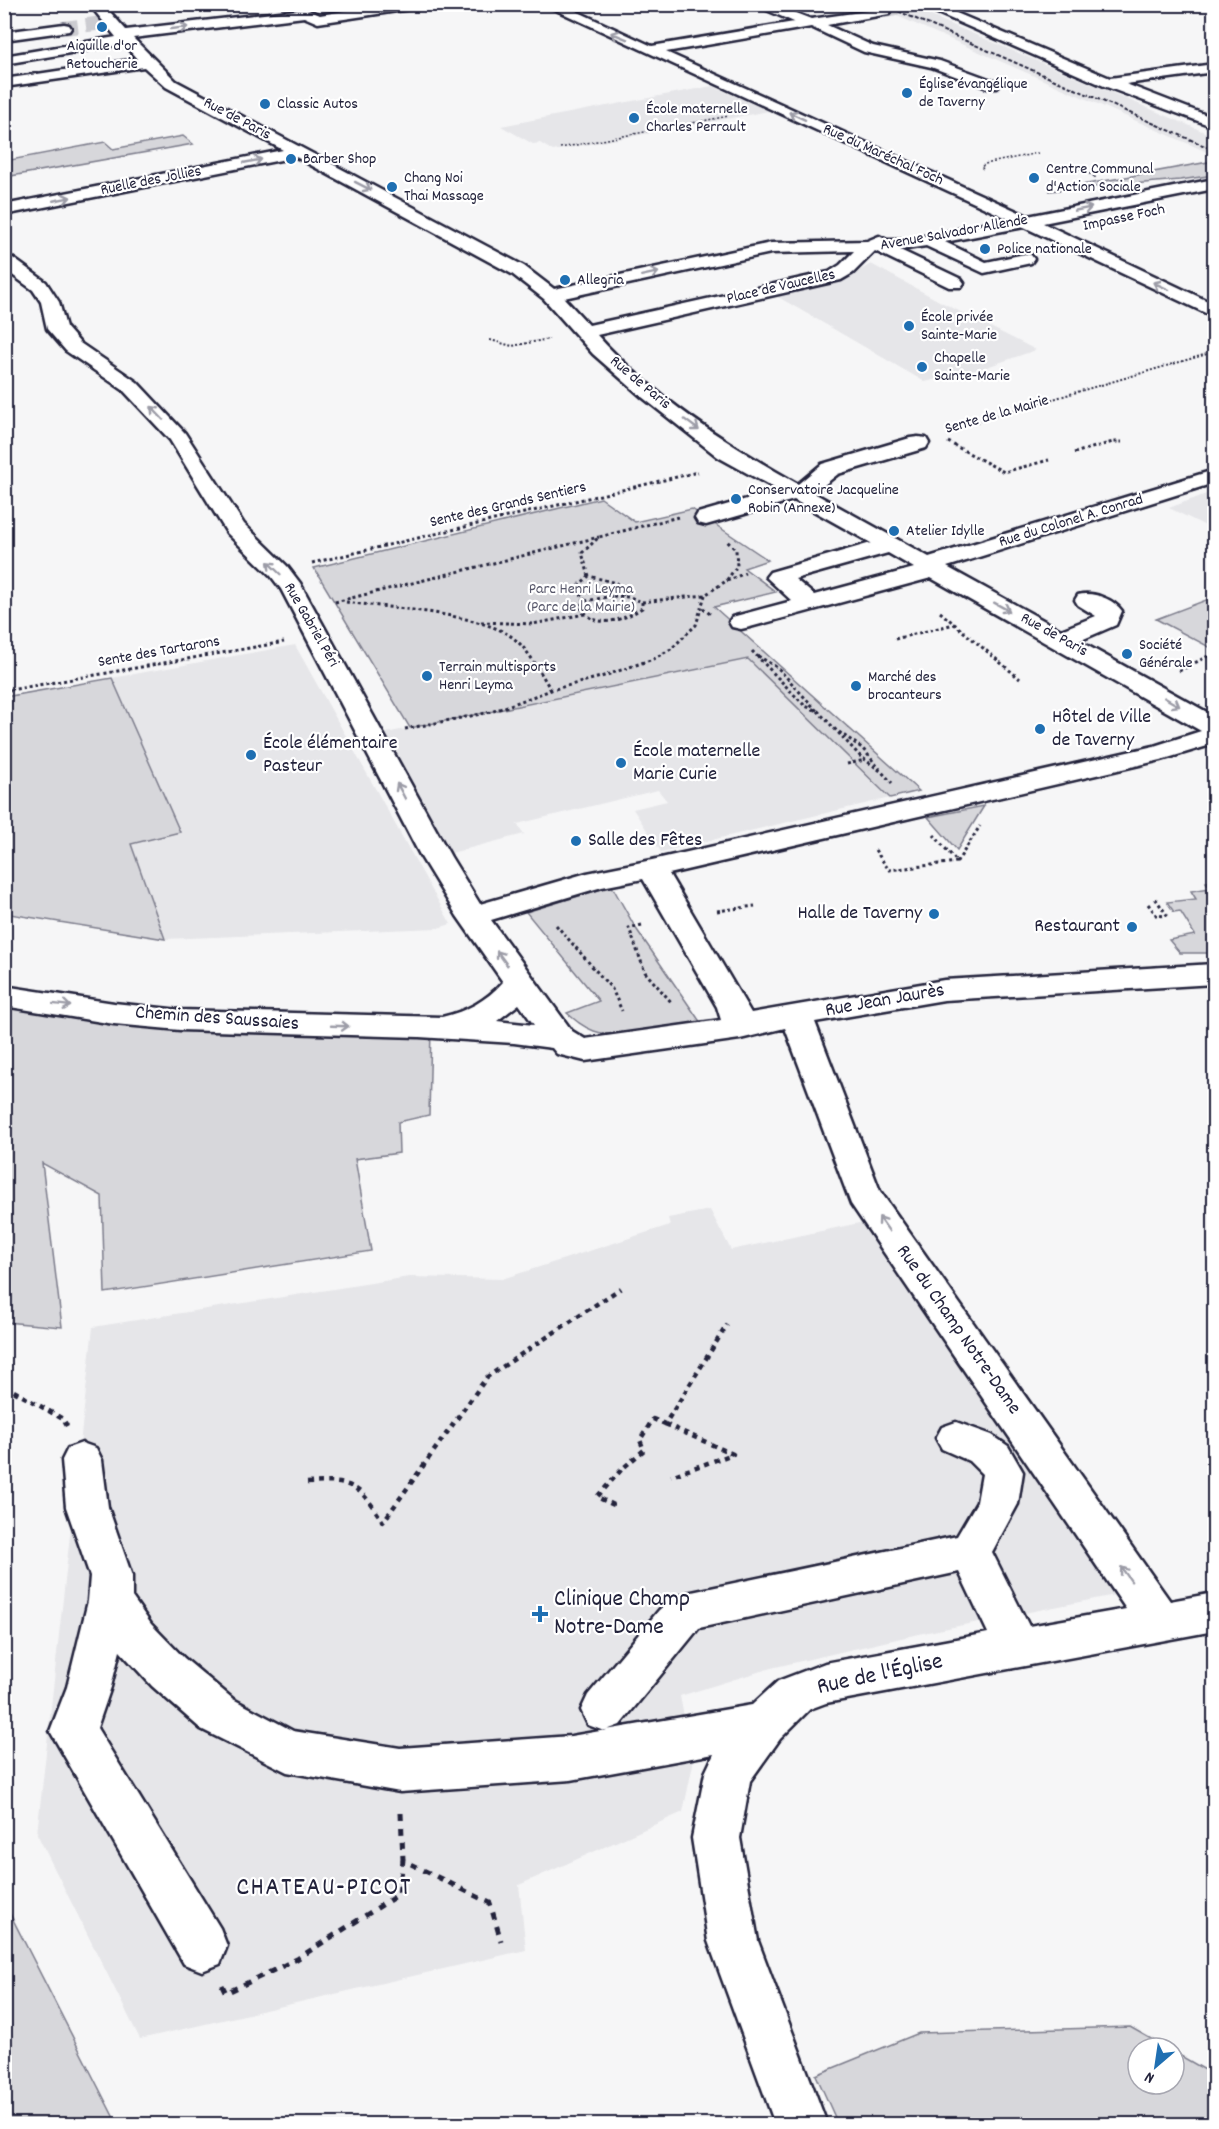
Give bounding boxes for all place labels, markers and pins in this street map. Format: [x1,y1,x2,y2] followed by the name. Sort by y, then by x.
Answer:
[95,20,109,34] marker: Aiguille d'or Retoucherie
[66,35,138,76] place label: Aiguille d'or Retoucherie
[919,73,1028,114] place label: Église évangélique de Taverny
[900,86,914,100] marker: Église évangélique de Taverny
[277,93,358,116] place label: Classic Autos
[258,97,272,111] marker: Classic Autos
[646,98,748,139] place label: École maternelle Charles Perrault
[627,111,641,125] marker: École maternelle Charles Perrault
[303,148,376,171] place label: Barber Shop
[284,152,298,166] marker: Barber Shop
[1046,158,1154,199] place label: Centre Communal d'Action Sociale
[404,167,484,208] place label: Chang Noi Thai Massage
[1027,171,1041,185] marker: Centre Communal d'Action Sociale
[385,180,399,194] marker: Chang Noi Thai Massage
[997,238,1092,261] place label: Police nationale
[978,242,992,256] marker: Police nationale
[577,269,624,292] place label: Allegria
[558,273,572,287] marker: Allegria
[921,306,997,347] place label: École privée Sainte-Marie
[902,319,916,333] marker: École privée Sainte-Marie
[934,347,1010,388] place label: Chapelle Sainte-Marie
[915,360,929,374] marker: Chapelle Sainte-Marie
[748,479,899,520] place label: Conservatoire Jacqueline Robin (Annexe)
[729,492,743,506] marker: Conservatoire Jacqueline Robin (Annexe)
[906,520,985,543] place label: Atelier Idylle
[887,524,901,538] marker: Atelier Idylle
[1139,634,1193,675] place label: Société Générale
[1120,647,1134,661] marker: Société Générale
[439,656,556,697] place label: Terrain multisports Henri Leyma
[868,666,942,707] place label: Marché des brocanteurs
[420,669,434,683] marker: Terrain multisports Henri Leyma
[849,679,863,693] marker: Marché des brocanteurs
[1052,704,1151,755] place label: Hôtel de Ville de Taverny
[1033,722,1047,736] marker: Hôtel de Ville de Taverny
[263,730,398,781] place label: École élémentaire Pasteur
[633,738,760,789] place label: École maternelle Marie Curie
[244,748,258,762] marker: École élémentaire Pasteur
[614,756,628,770] marker: École maternelle Marie Curie
[588,827,702,855] place label: Salle des Fêtes
[569,834,583,848] marker: Salle des Fêtes
[797,900,923,928] place label: Halle de Taverny
[927,907,941,921] marker: Halle de Taverny
[1034,913,1120,941] place label: Restaurant
[1125,920,1139,934] marker: Restaurant
[554,1583,690,1645] place label: Clinique Champ Notre-Dame
[531,1605,549,1623] marker: Clinique Champ Notre-Dame

